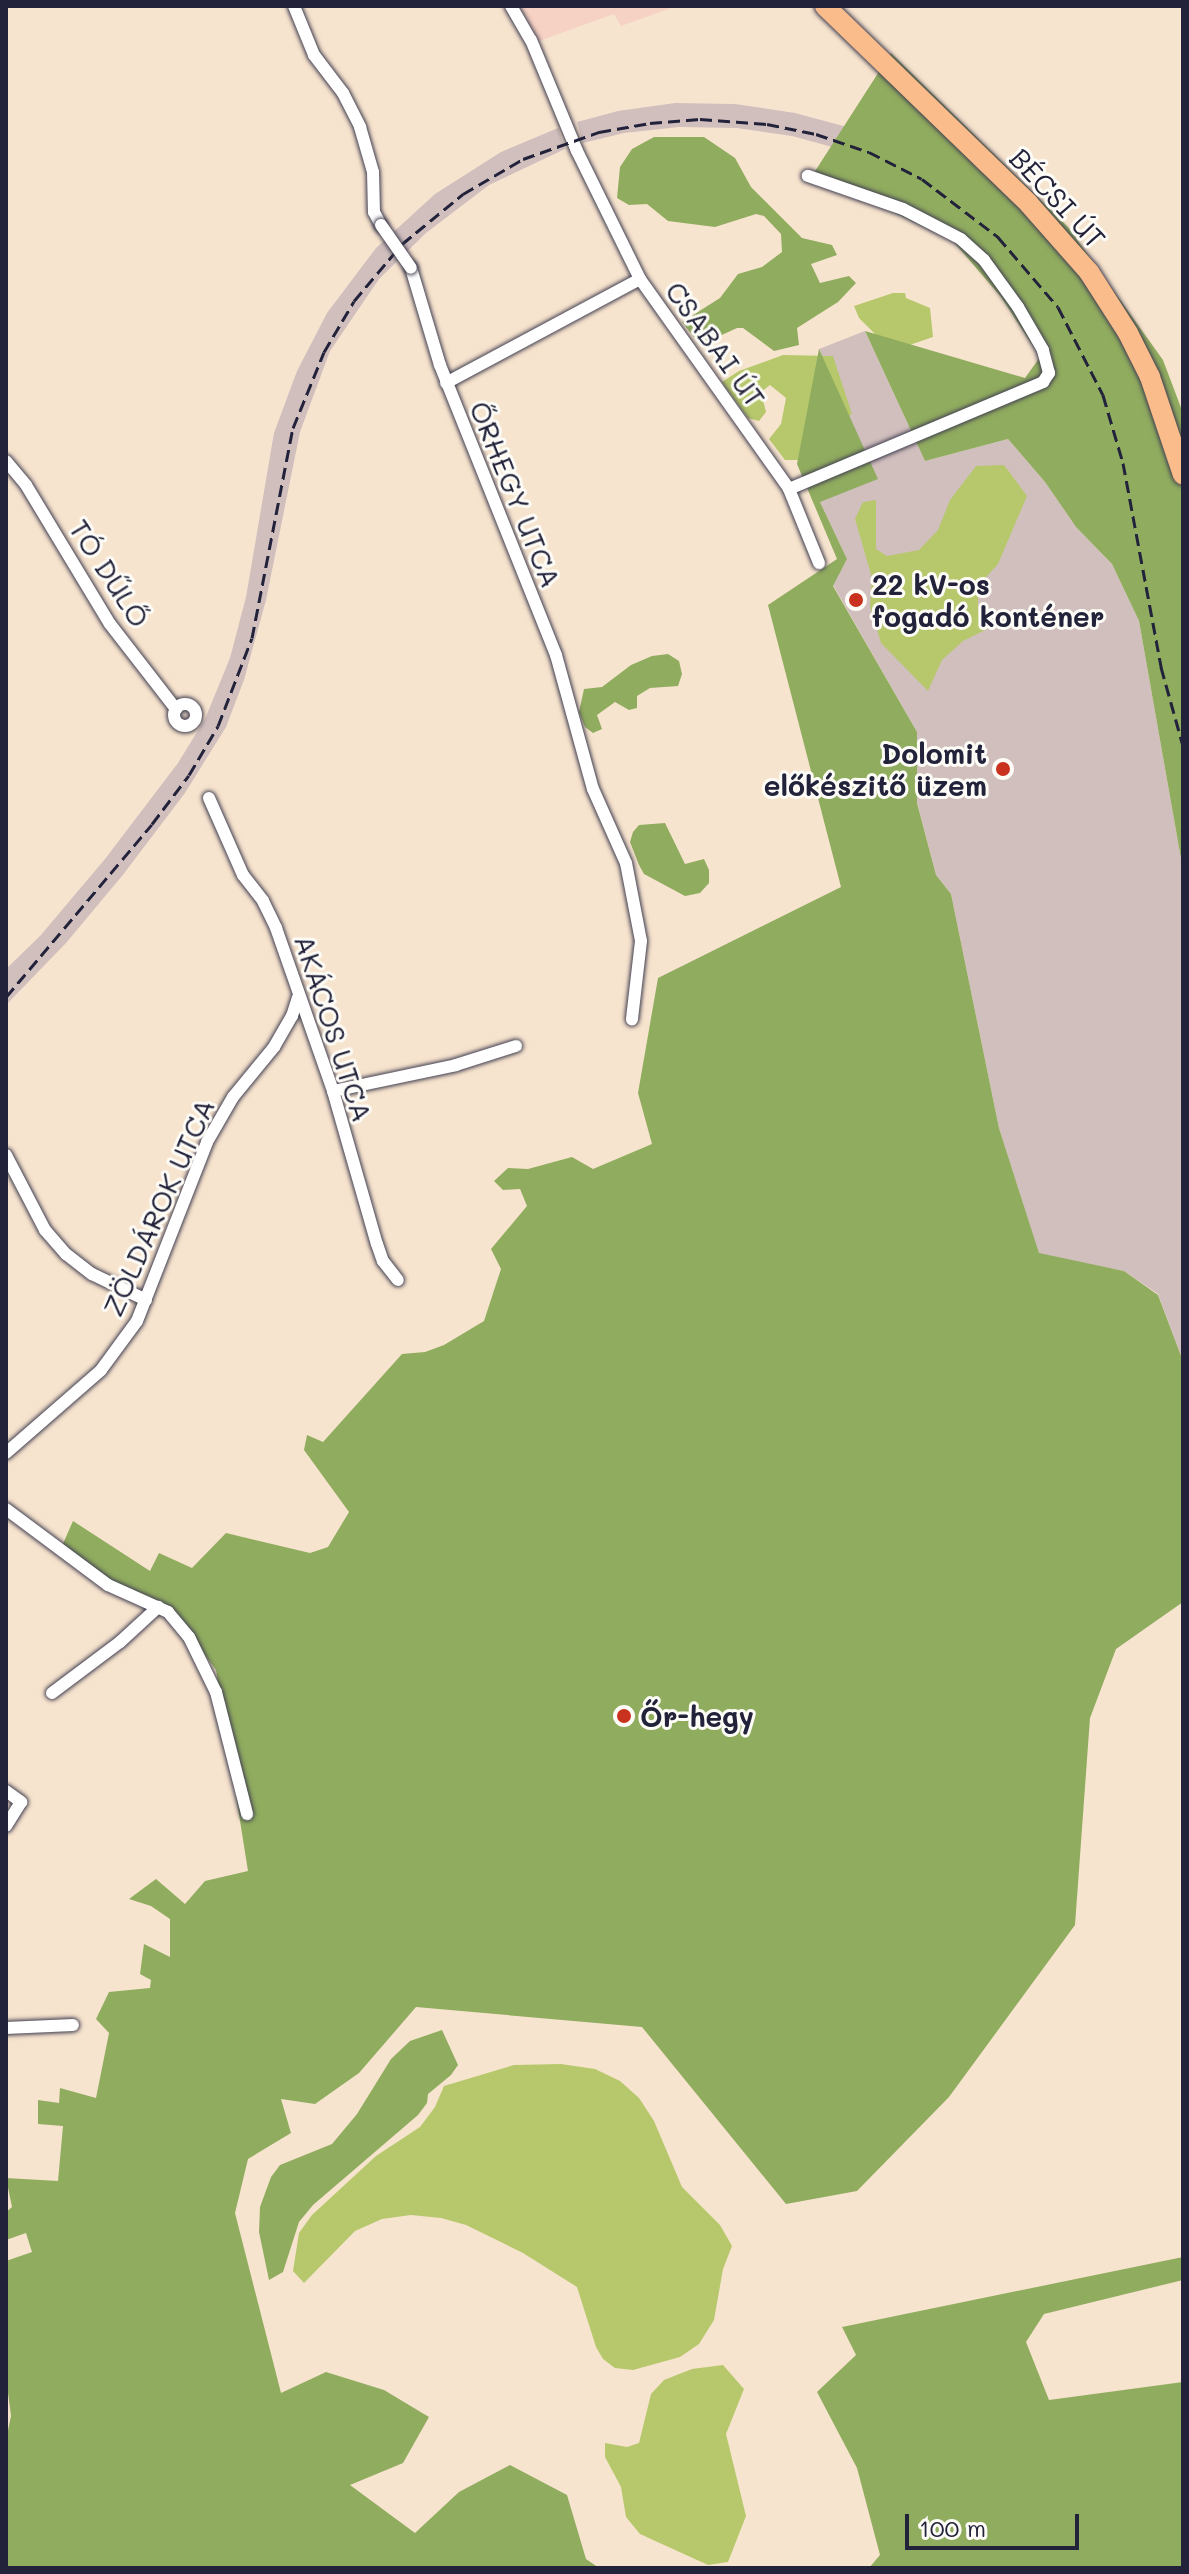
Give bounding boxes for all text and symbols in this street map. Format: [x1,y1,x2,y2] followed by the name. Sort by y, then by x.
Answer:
[1003,141,1113,255] street label: BÉCSI ÚT
[659,275,773,413] street label: CSABAI ÚT
[463,396,569,592] street label: ŐRHEGY UTCA
[63,513,157,633] street label: TÓ DŰLŐ
[872,567,1104,633] place label: 22 kV-os fogadó konténer
[847,591,865,609] marker: 22 kV-os fogadó konténer
[764,736,987,802] place label: Dolomit előkészitő üzem
[994,760,1012,778] marker: Dolomit előkészitő üzem
[288,930,380,1126] street label: AKÁCOS UTCA
[95,1093,221,1321] street label: ZÖLDÁROK UTCA
[640,1699,754,1733] place label: Őr-hegy
[615,1707,633,1725] marker: Őr-hegy
[909,2498,1083,2548] scale bar
[919,2512,986,2543] text: 100 m

